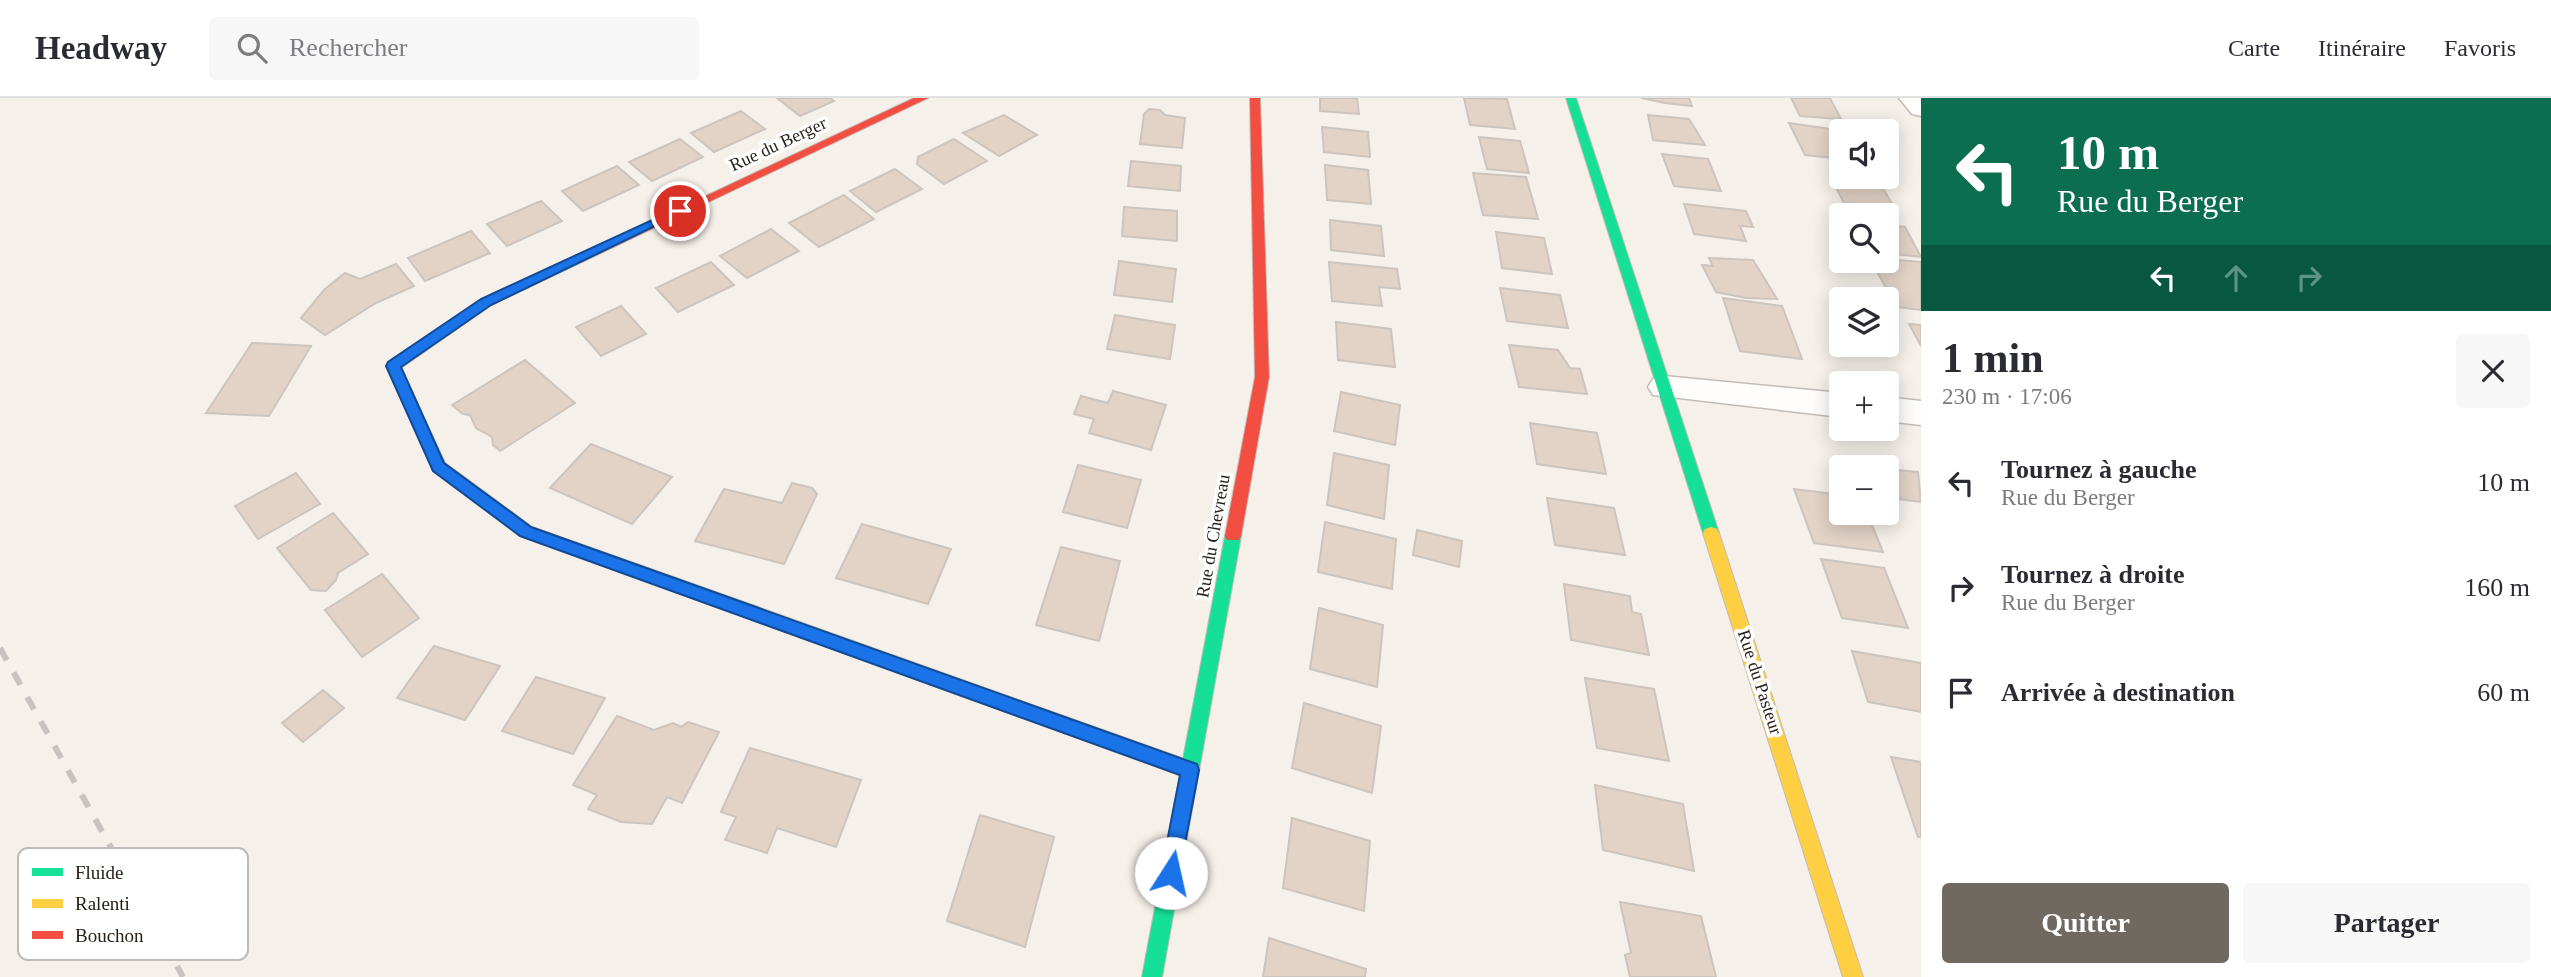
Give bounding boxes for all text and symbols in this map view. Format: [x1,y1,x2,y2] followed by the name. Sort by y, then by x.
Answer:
[209,17,699,80] search box
[233,29,271,67] icon: search
[35,30,167,66] text: Headway
[289,33,407,62] text: Rechercher
[2228,35,2280,61] text: Carte
[2318,35,2406,61] text: Itinéraire
[2444,35,2516,61] text: Favoris
[726,113,830,175] street label: Rue du Berger
[1829,119,1899,525] map controls
[1829,119,1899,189] button: sound
[2057,125,2159,180] text: 10 m
[1942,126,2033,217] icon: left
[650,181,710,241] pin
[2057,183,2243,219] text: Rue du Berger
[661,192,699,230] icon: arrive
[1829,203,1899,273] button: search
[2144,259,2182,297] icon: left
[2217,259,2255,297] icon: ahead
[2290,259,2328,297] icon: right
[1829,287,1899,357] button: layers
[2456,334,2530,408] button: close
[1942,335,2044,381] text: 1 min
[1829,371,1899,441] button: +
[1942,384,2072,409] text: 230 m · 17:06
[1829,455,1899,525] button: −
[2001,455,2197,484] text: Tournez à gauche
[1942,464,1980,502] icon: left
[2477,468,2530,497] text: 10 m
[1192,473,1234,599] street label: Rue du Chevreau
[2001,485,2135,510] text: Rue du Berger
[2001,560,2184,589] text: Tournez à droite
[1942,569,1980,607] icon: right
[2464,573,2530,602] text: 160 m
[2001,590,2135,615] text: Rue du Berger
[1734,627,1786,737] street label: Rue du Pasteur
[1942,674,1980,712] icon: arrive
[2001,678,2235,707] text: Arrivée à destination
[2477,678,2530,707] text: 60 m
[1134,836,1208,910] position arrow
[18,848,248,960] legend
[75,862,124,883] text: Fluide
[1942,883,2229,963] button: Quitter
[2243,883,2530,963] button: Partager
[75,893,130,914] text: Ralenti
[75,925,144,946] text: Bouchon

